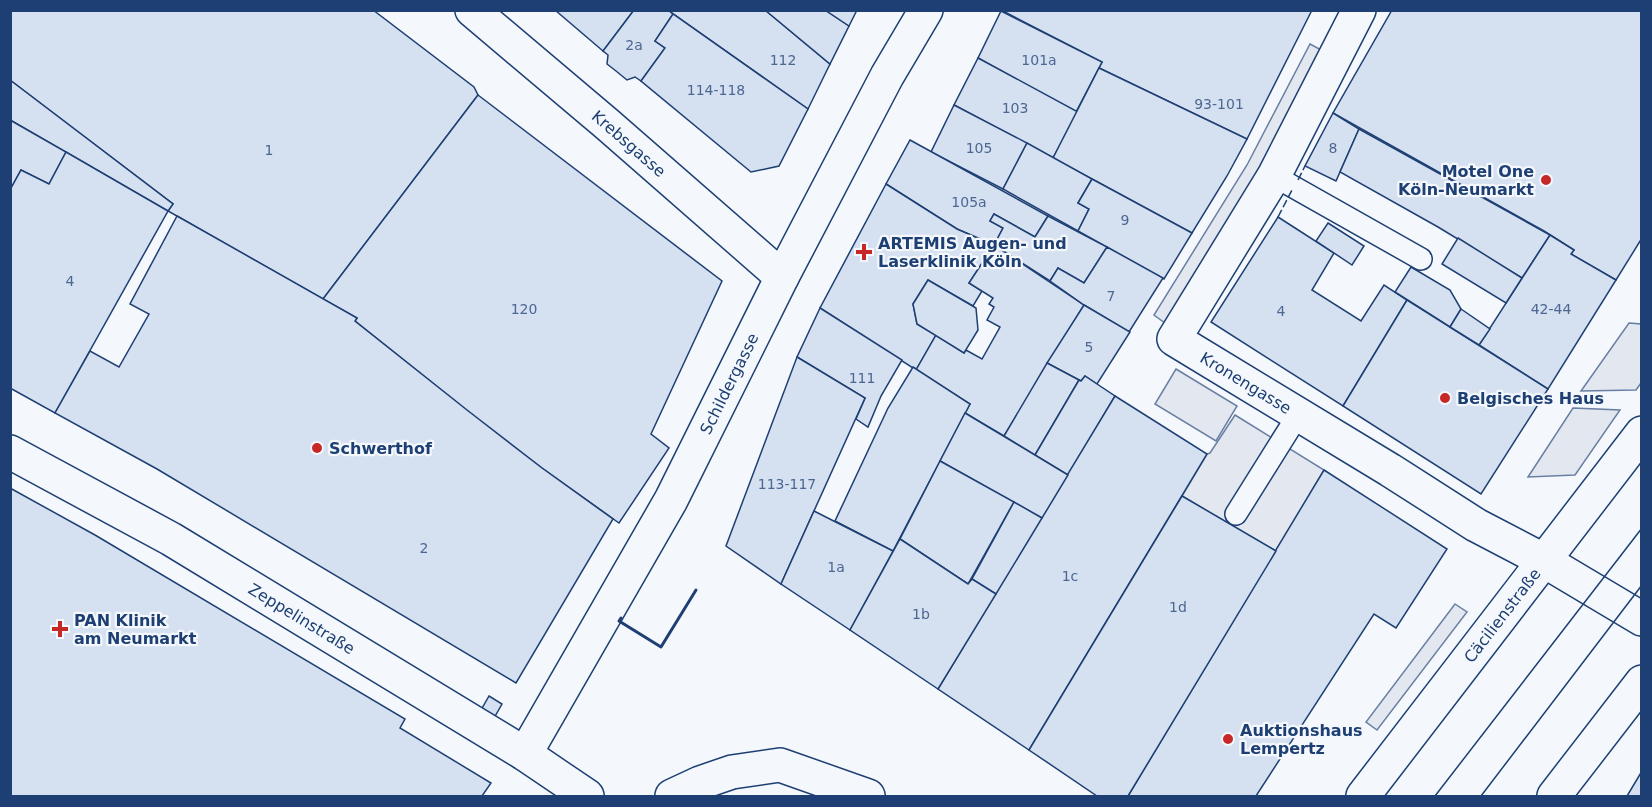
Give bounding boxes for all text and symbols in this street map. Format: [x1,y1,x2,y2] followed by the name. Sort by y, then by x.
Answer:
[625,37,643,53] house number: 2a
[770,52,796,68] house number: 112
[1021,52,1057,68] house number: 101a
[687,82,745,98] house number: 114-118
[1194,96,1244,112] house number: 93-101
[1002,100,1028,116] house number: 103
[588,106,669,181] street label: Krebsgasse
[966,140,992,156] house number: 105
[1329,140,1337,156] house number: 8
[265,142,273,158] house number: 1
[1398,162,1534,199] place label: Motel One Köln-Neumarkt
[1539,173,1553,187] marker: Motel One Köln-Neumarkt
[951,194,987,210] house number: 105a
[1121,212,1129,228] house number: 9
[878,234,1067,271] place label: ARTEMIS Augen- und Laserklinik Köln
[855,243,873,261] marker: ARTEMIS Augen- und Laserklinik Köln
[66,273,75,289] house number: 4
[1107,288,1115,304] house number: 7
[511,301,537,317] house number: 120
[1531,301,1571,317] house number: 42-44
[1277,303,1286,319] house number: 4
[696,330,763,438] street label: Schildergasse
[1085,339,1093,355] house number: 5
[1197,348,1295,418] street label: Kronengasse
[849,370,875,386] house number: 111
[1457,389,1604,408] place label: Belgisches Haus
[1438,391,1452,405] marker: Belgisches Haus
[329,439,433,458] place label: Schwerthof
[310,441,324,455] marker: Schwerthof
[758,476,816,492] house number: 113-117
[420,540,428,556] house number: 2
[827,559,845,575] house number: 1a
[1460,565,1545,667] street label: Cäcilienstraße
[1062,568,1078,584] house number: 1c
[245,579,358,658] street label: Zeppelinstraße
[1169,599,1187,615] house number: 1d
[912,606,930,622] house number: 1b
[74,611,197,648] place label: PAN Klinik am Neumarkt
[51,620,69,638] marker: PAN Klinik am Neumarkt
[1240,721,1363,758] place label: Auktionshaus Lempertz
[1221,732,1235,746] marker: Auktionshaus Lempertz

